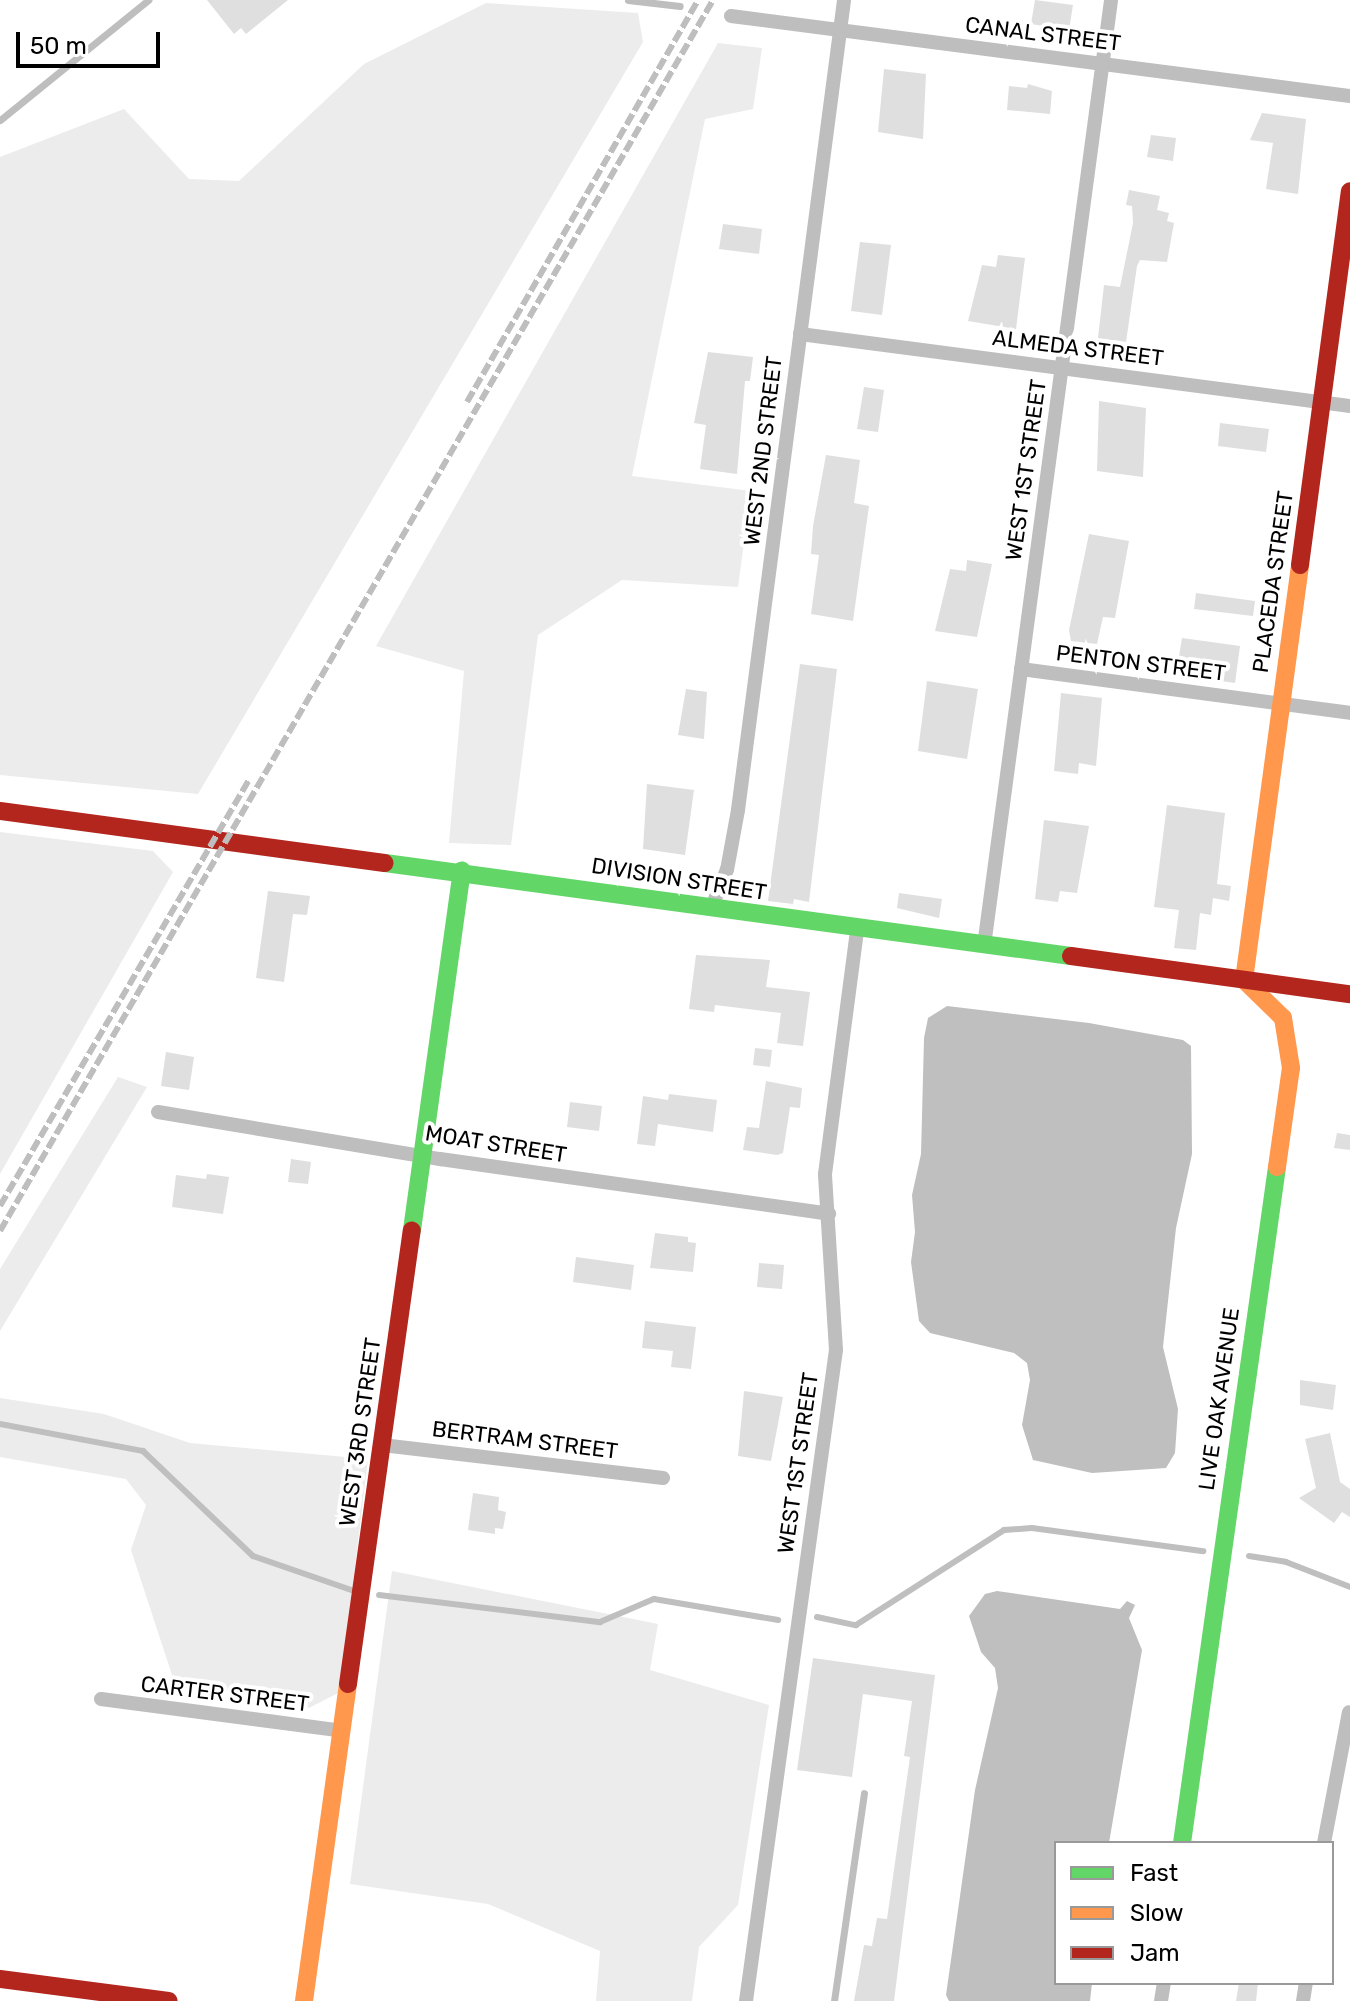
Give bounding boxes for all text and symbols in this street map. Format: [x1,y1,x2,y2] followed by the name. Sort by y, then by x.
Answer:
[963,11,1123,57] street label: CANAL STREET
[20,16,164,66] scale bar
[30,32,87,60] text: 50 m
[991,324,1165,372] street label: ALMEDA STREET
[738,354,788,548] street label: WEST 2ND STREET
[1000,377,1052,563] street label: WEST 1ST STREET
[1247,489,1299,675] street label: PLACEDA STREET
[1055,639,1227,687] street label: PENTON STREET
[590,852,768,906] street label: DIVISION STREET
[423,1120,569,1168] street label: MOAT STREET
[1193,1306,1245,1492] street label: LIVE OAK AVENUE
[334,1336,386,1528] street label: WEST 3RD STREET
[772,1370,824,1556] street label: WEST 1ST STREET
[431,1415,619,1465] street label: BERTRAM STREET
[139,1671,311,1717] street label: CARTER STREET
[1054,1841,1334,1985] legend
[1130,1859,1178,1887] text: Fast
[1130,1899,1183,1927] text: Slow
[1130,1939,1180,1967] text: Jam

